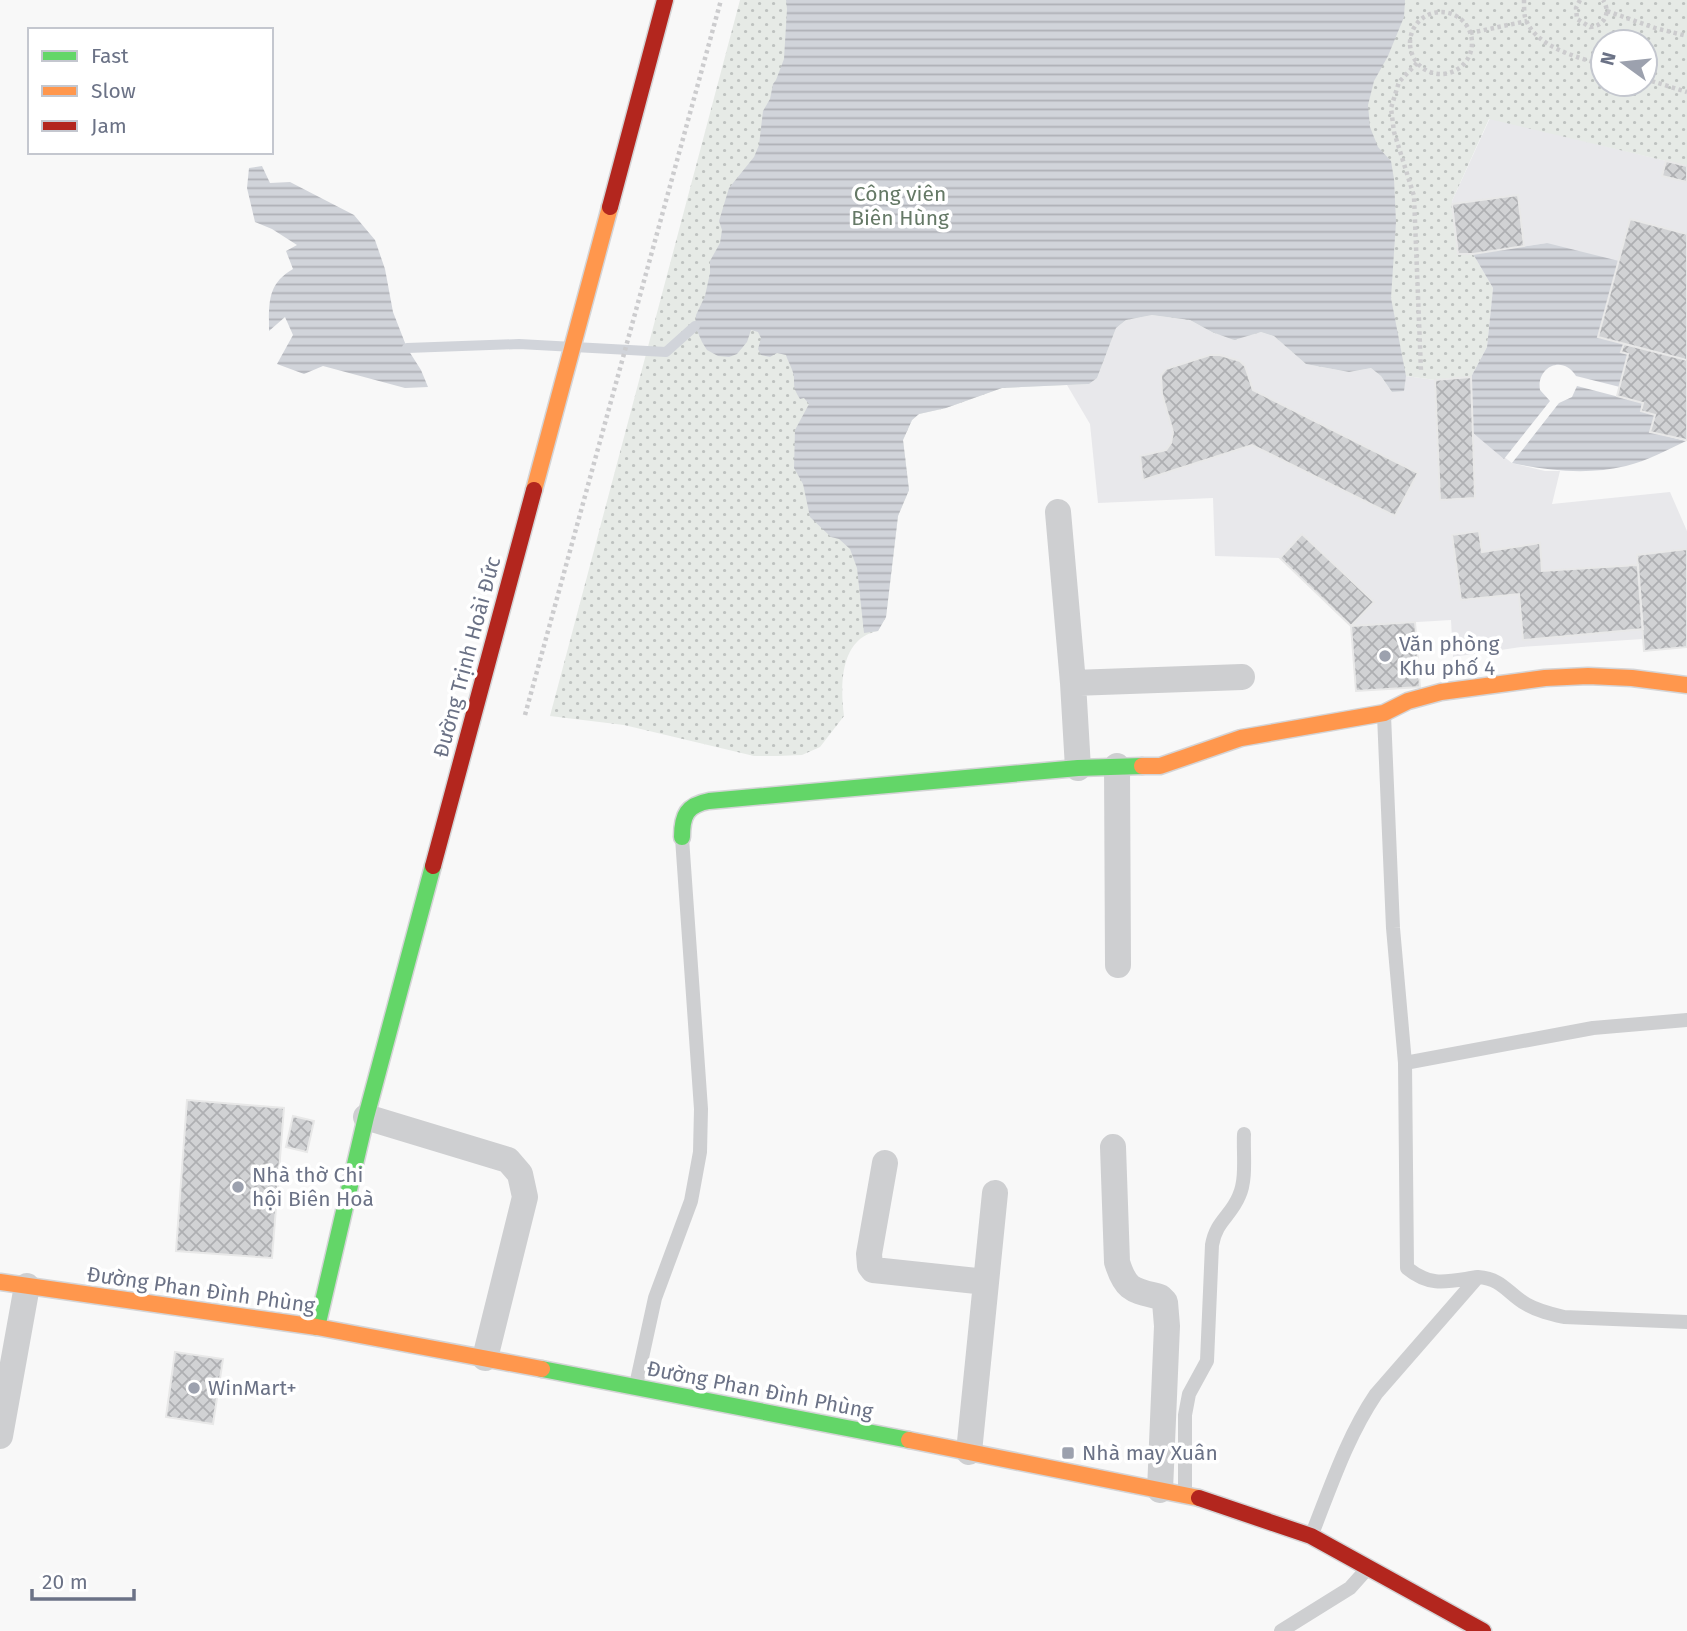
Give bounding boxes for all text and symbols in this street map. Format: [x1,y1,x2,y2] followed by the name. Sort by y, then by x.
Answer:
[28,28,273,154] legend
[1589,28,1659,98] north arrow
[91,43,129,69] text: Fast
[1595,50,1621,68] text: N
[91,78,136,104] text: Slow
[91,113,127,139] text: Jam
[851,181,949,231] park label: Công viên Biên Hùng
[428,554,506,760] street label: Đường Trịnh Hoài Đức
[1399,631,1499,681] place label: Văn phòng Khu phố 4
[1377,648,1393,664] marker: Văn phòng Khu phố 4
[252,1162,374,1212] place label: Nhà thờ Chi hội Biên Hoà
[230,1179,246,1195] marker: Nhà thờ Chi hội Biên Hoà
[85,1261,317,1319] street label: Đường Phan Đình Phùng
[645,1355,875,1425] street label: Đường Phan Đình Phùng
[208,1375,297,1401] place label: WinMart+
[186,1380,202,1396] marker: WinMart+
[1082,1440,1218,1466] place label: Nhà may Xuân
[1060,1445,1076,1461] marker: Nhà may Xuân
[32,1558,133,1602] scale bar
[42,1569,88,1595] text: 20 m

